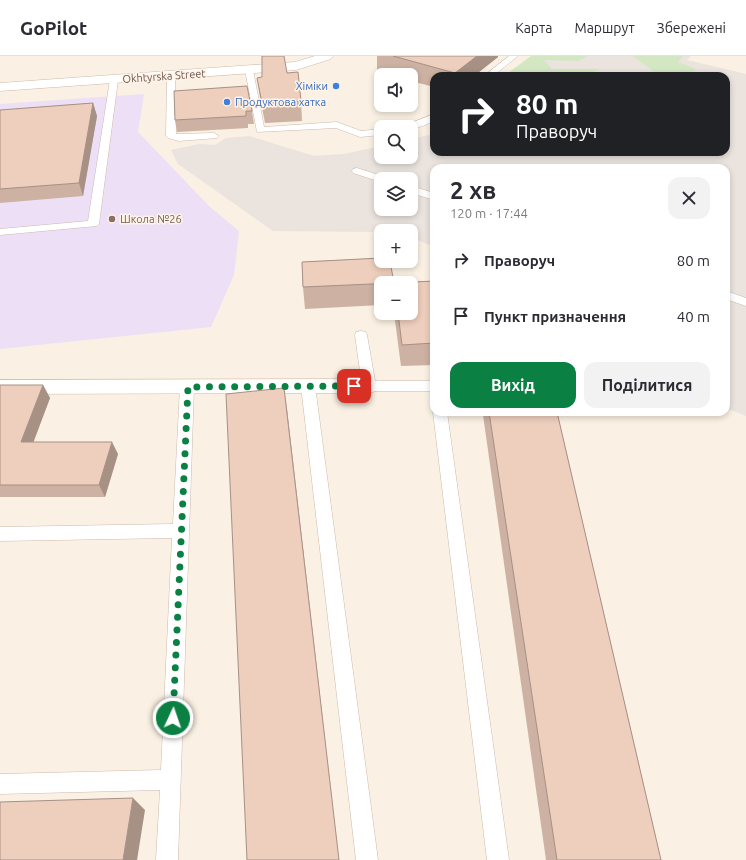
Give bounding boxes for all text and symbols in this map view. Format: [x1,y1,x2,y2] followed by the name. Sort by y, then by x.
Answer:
[20,17,87,39] text: GoPilot
[515,20,552,36] text: Карта
[574,20,635,36] text: Маршрут
[657,20,726,36] text: Збережені
[122,67,207,85] street label: Okhtyrska Street
[374,68,418,320] map controls
[374,68,418,112] button: sound
[296,80,328,92] place label: Хіміки
[331,81,341,91] marker: Хіміки
[450,88,502,140] icon: right
[516,88,578,119] text: 80 m
[235,96,326,108] place label: Продуктова хатка
[222,97,232,107] marker: Продуктова хатка
[374,120,418,164] button: search
[516,121,597,141] text: Праворуч
[374,172,418,216] button: layers
[450,177,496,204] text: 2 хв
[668,177,710,219] button: close
[450,206,528,220] text: 120 m · 17:44
[120,213,182,225] place label: Школа №26
[107,214,117,224] marker: Школа №26
[374,224,418,268] button: +
[450,249,472,271] icon: right
[484,252,555,269] text: Праворуч
[677,252,710,269] text: 80 m
[374,276,418,320] button: −
[450,305,472,327] icon: arrive
[484,308,626,325] text: Пункт призначення
[677,308,710,325] text: 40 m
[450,362,576,408] button: Вихід
[584,362,710,408] button: Поділитися
[337,369,371,403] pin
[343,375,365,397] icon: arrive
[152,697,194,739] position arrow

